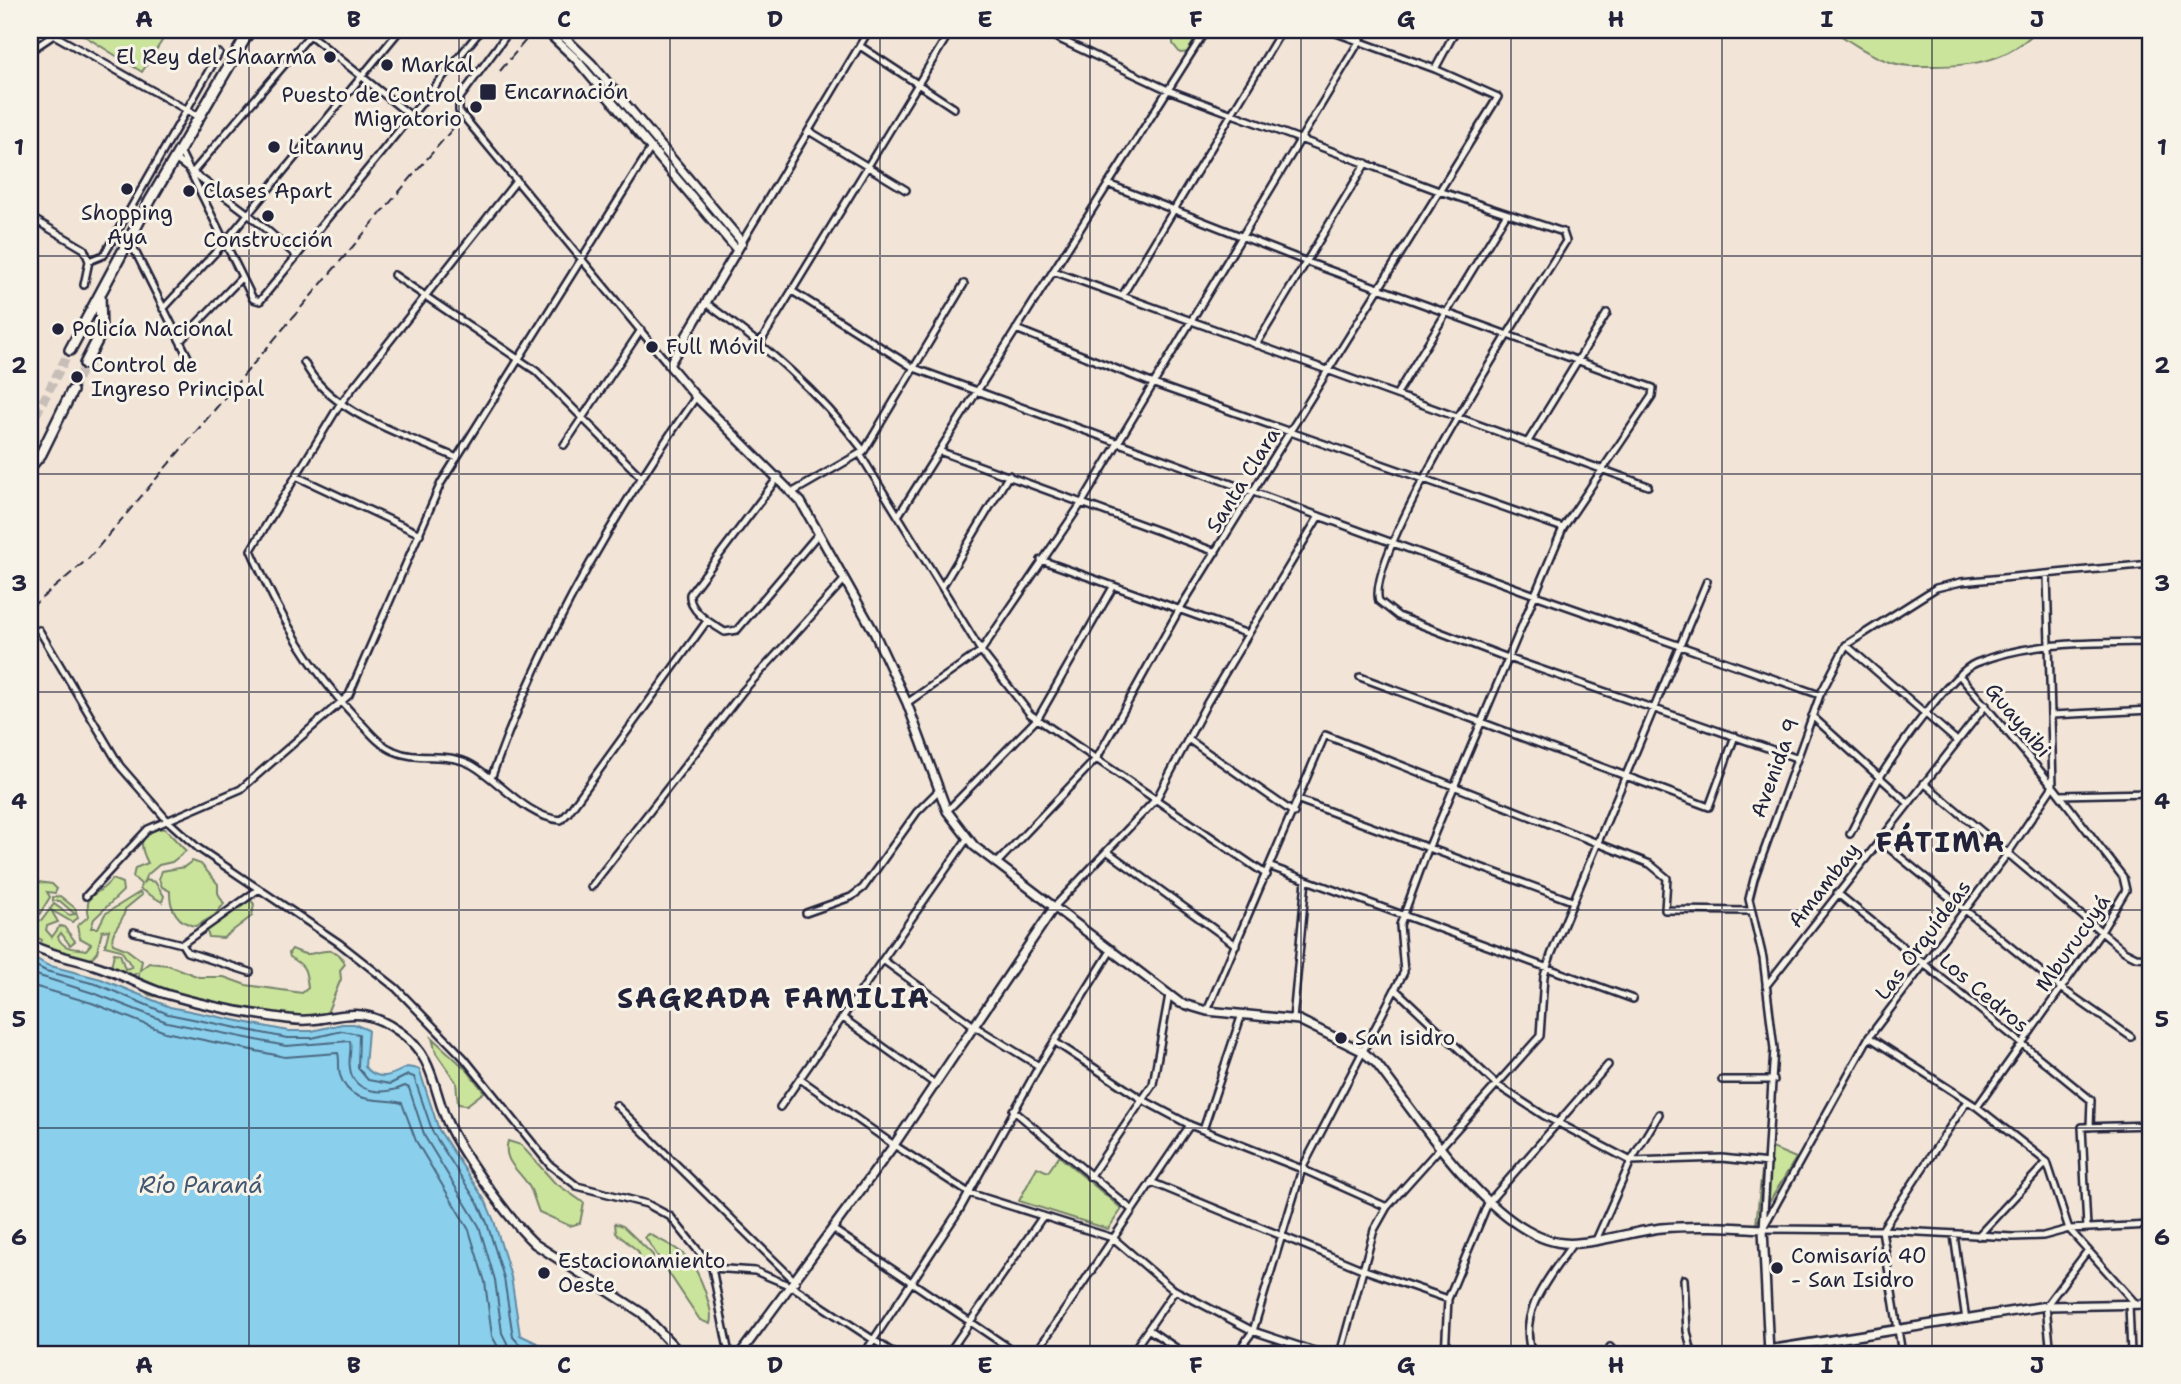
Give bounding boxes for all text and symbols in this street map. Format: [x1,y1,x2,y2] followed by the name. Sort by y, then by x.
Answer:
[135,4,153,34] text: A
[347,4,361,34] text: B
[557,4,571,34] text: C
[767,4,783,34] text: D
[977,4,993,34] text: E
[1189,4,1203,34] text: F
[1397,4,1416,34] text: G
[1608,4,1624,34] text: H
[1821,4,1834,34] text: I
[2030,4,2044,34] text: J
[116,43,316,71] place label: El Rey del Shaarma
[322,49,338,65] marker: El Rey del Shaarma
[401,51,474,79] place label: Markal
[379,57,395,73] marker: Markal
[504,78,628,106] place label: Encarnación
[282,81,463,133] place label: Puesto de Control Migratorio
[478,82,498,102] marker: Encarnación
[468,99,484,115] marker: Puesto de Control Migratorio
[14,132,24,162] text: 1
[2157,132,2167,162] text: 1
[288,133,364,161] place label: Litanny
[266,139,282,155] marker: Litanny
[203,177,333,205] place label: Clases Apart
[119,181,135,197] marker: Shopping Aya
[181,183,197,199] marker: Clases Apart
[81,199,173,251] place label: Shopping Aya
[260,208,276,224] marker: Construcción
[203,226,333,254] place label: Construcción
[72,315,234,343] place label: Policía Nacional
[50,321,66,337] marker: Policía Nacional
[666,333,766,361] place label: Full Móvil
[644,339,660,355] marker: Full Móvil
[11,350,27,380] text: 2
[2154,350,2170,380] text: 2
[91,351,265,403] place label: Control de Ingreso Principal
[69,369,85,385] marker: Control de Ingreso Principal
[1199,422,1287,538] street label: Santa Clara
[11,568,27,598] text: 3
[2154,568,2170,598] text: 3
[1979,677,2057,763] street label: Guayaibi
[1744,714,1806,822] street label: Avenida 9
[11,786,27,816] text: 4
[2154,786,2170,816] text: 4
[1876,822,2006,861] district label: FÁTIMA
[1782,836,1866,934] street label: Amambay
[1869,874,1977,1006] street label: Las Orquídeas
[2029,889,2117,997] street label: Mburucuyá
[1933,947,2035,1039] street label: Los Cedros
[617,979,931,1017] district label: SAGRADA FAMILIA
[12,1004,26,1034] text: 5
[2155,1004,2169,1034] text: 5
[1355,1024,1455,1052] place label: San isidro
[1333,1030,1349,1046] marker: San isidro
[139,1170,263,1200] water label: Río Paraná
[11,1222,27,1252] text: 6
[2154,1222,2170,1252] text: 6
[1791,1242,1927,1294] place label: Comisaría 40 - San Isidro
[558,1247,726,1299] place label: Estacionamiento Oeste
[1769,1260,1785,1276] marker: Comisaría 40 - San Isidro
[536,1265,552,1281] marker: Estacionamiento Oeste
[135,1350,153,1380] text: A
[347,1350,361,1380] text: B
[557,1350,571,1380] text: C
[767,1350,783,1380] text: D
[977,1350,993,1380] text: E
[1189,1350,1203,1380] text: F
[1397,1350,1416,1380] text: G
[1608,1350,1624,1380] text: H
[1821,1350,1834,1380] text: I
[2030,1350,2044,1380] text: J

